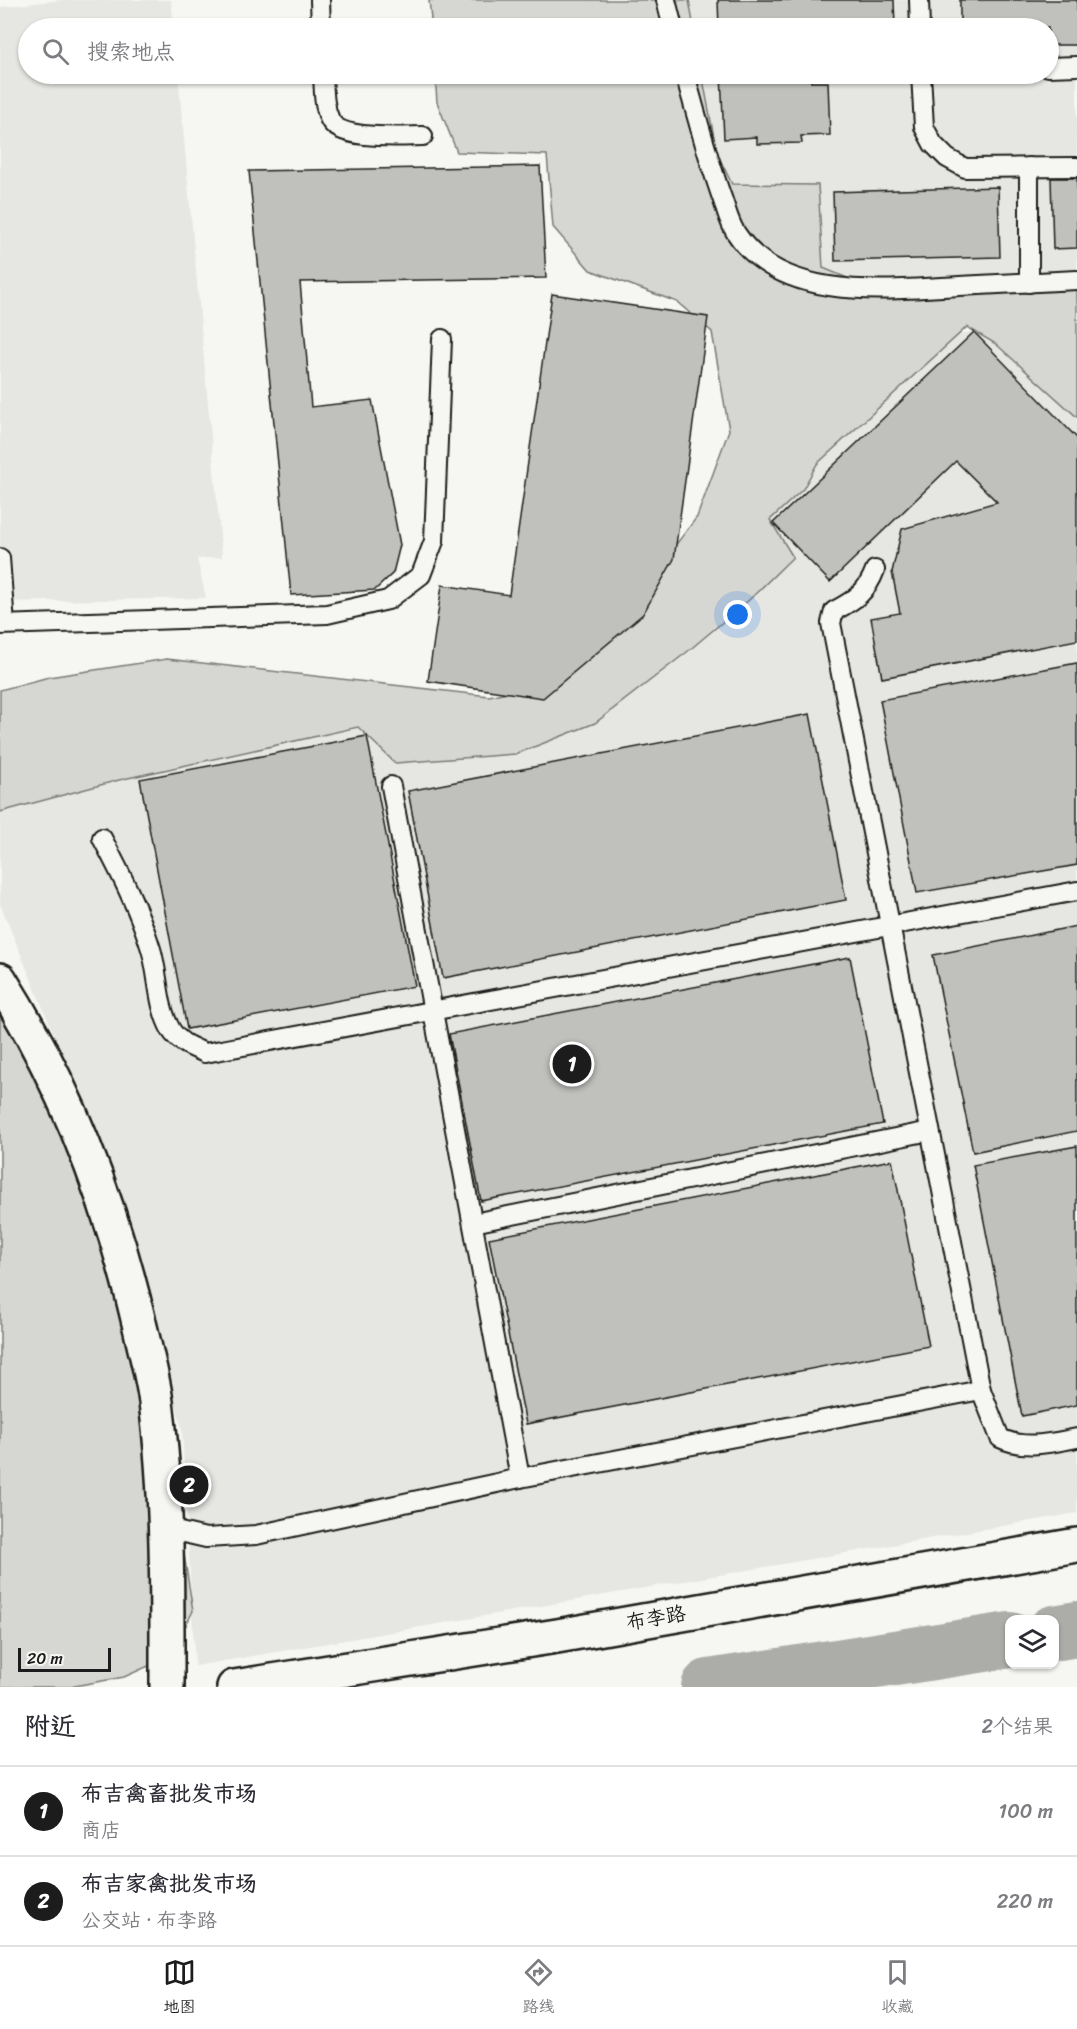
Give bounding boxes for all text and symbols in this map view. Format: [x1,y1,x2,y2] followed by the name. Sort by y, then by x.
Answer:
[18,18,1059,84] search box
[87,32,175,71] text: 搜索地点
[39,35,72,68] icon: search
[723,600,752,629] your location
[552,1042,592,1086] pin: 1
[170,1462,208,1508] pin: 2
[623,1595,690,1640] street label: 布李路
[1005,1615,1059,1669] map controls
[1005,1615,1059,1669] button: layers
[27,1644,63,1673] text: 20 m
[18,1645,111,1672] scale bar
[24,1703,76,1749] text: 附近
[981,1709,1053,1744] text: 2个结果
[81,1774,257,1813] text: 布吉禽畜批发市场
[39,1794,48,1829] text: 1
[999,1794,1053,1829] text: 100 m
[81,1813,121,1848] text: 商店
[81,1864,257,1903] text: 布吉家禽批发市场
[38,1884,49,1919] text: 2
[997,1884,1053,1919] text: 220 m
[81,1903,217,1938] text: 公交站 · 布李路
[163,1956,196,2021] tab: 地图
[522,1956,555,2021] tab: 路线
[881,1956,914,2021] tab: 收藏

